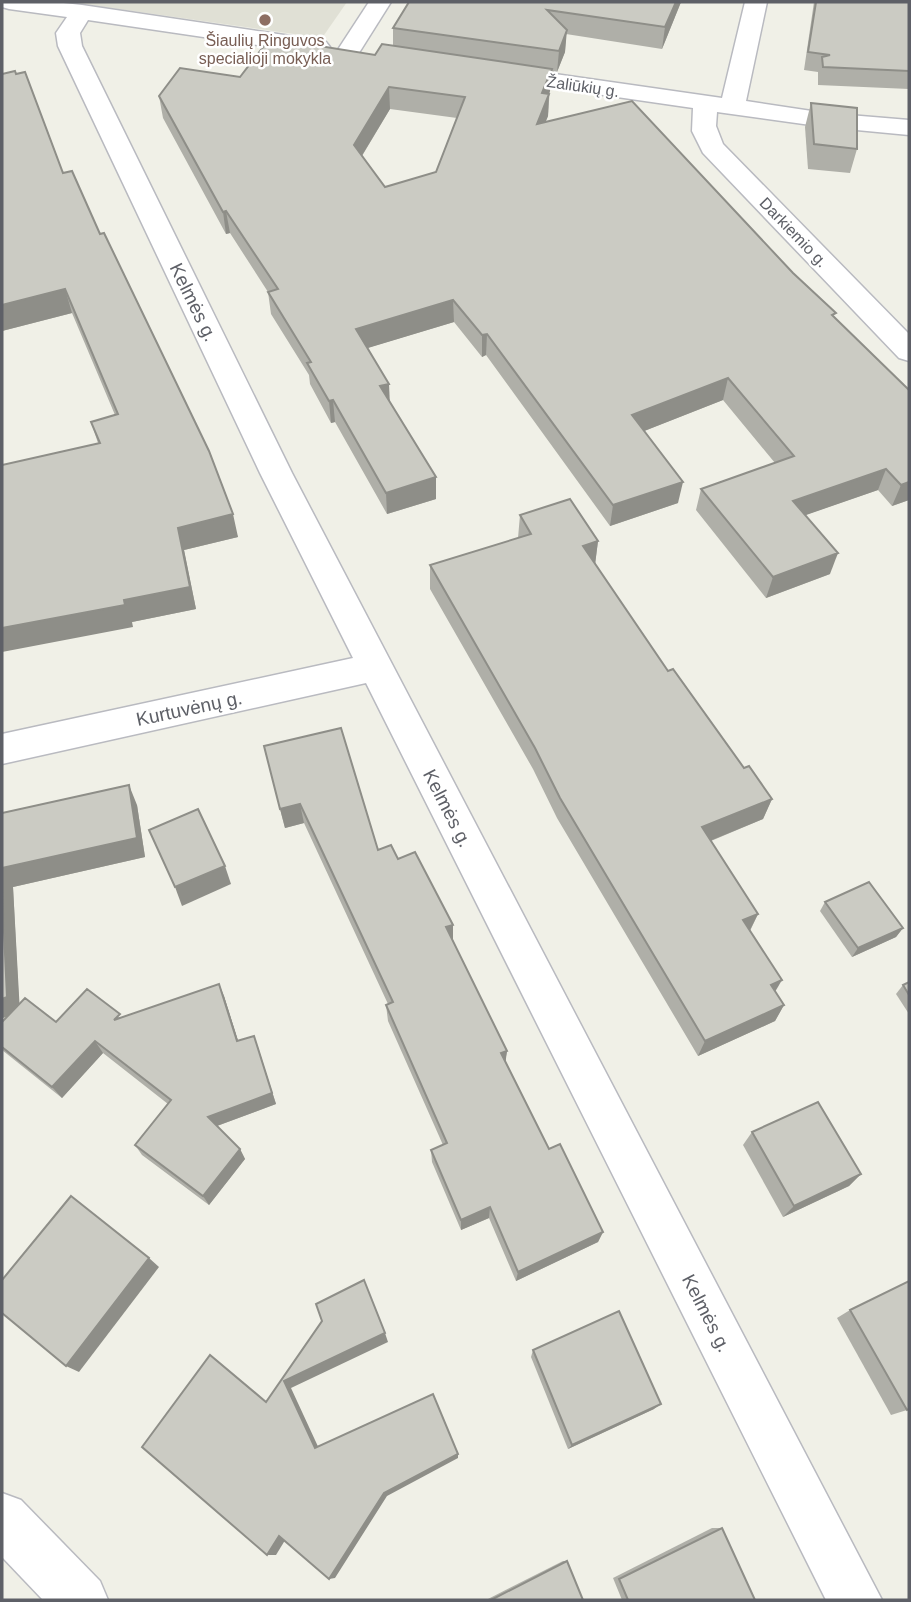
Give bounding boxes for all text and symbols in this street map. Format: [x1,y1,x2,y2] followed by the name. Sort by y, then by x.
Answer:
[257,12,273,28] marker: Šiaulių Ringuvos specialioji mokykla
[199,31,331,67] place label: Šiaulių Ringuvos specialioji mokykla
[546,72,620,100] street label: Žaliūkių g.
[756,194,831,271] street label: Darkiemio g.
[166,260,222,345] street label: Kelmės g.
[134,687,244,730] street label: Kurtuvėnų g.
[419,766,476,851] street label: Kelmės g.
[678,1271,735,1356] street label: Kelmės g.

